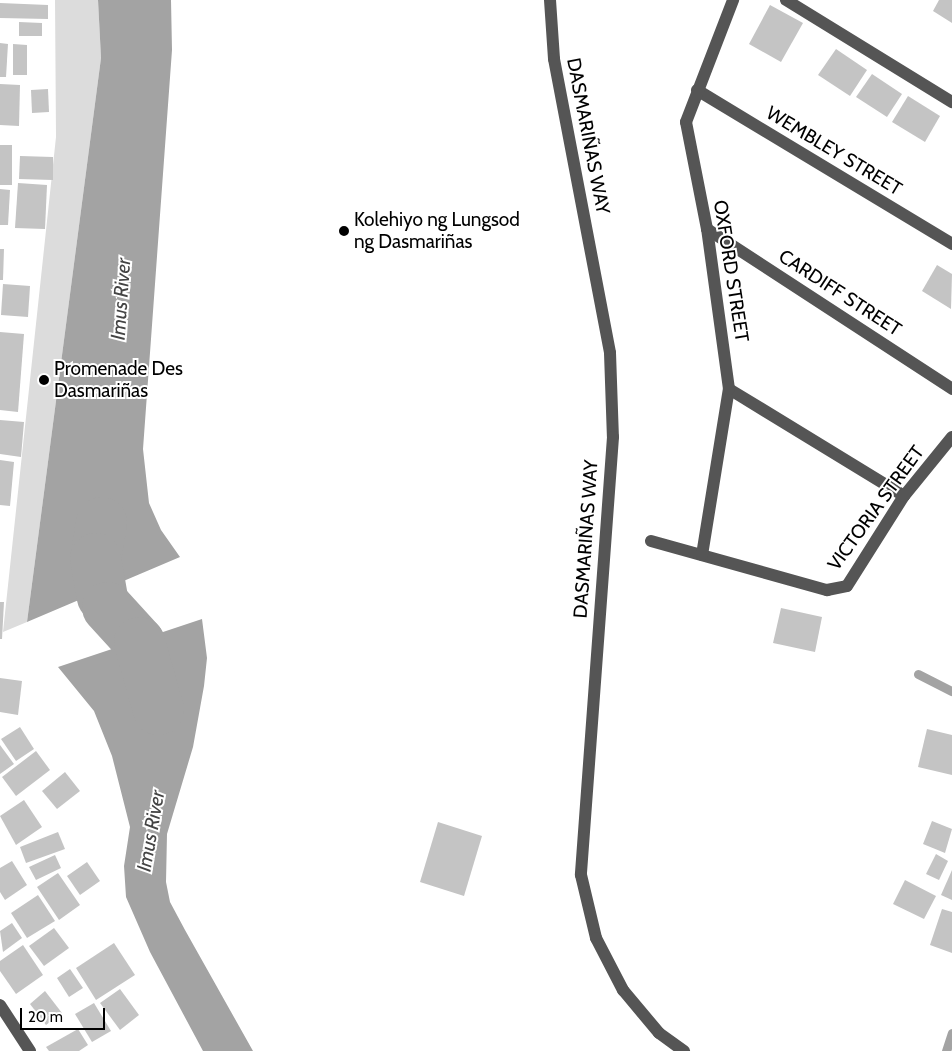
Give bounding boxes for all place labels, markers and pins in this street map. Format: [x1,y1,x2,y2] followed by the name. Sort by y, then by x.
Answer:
[354,209,520,253] place label: Kolehiyo ng Lungsod ng Dasmariñas
[338,225,350,237] marker: Kolehiyo ng Lungsod ng Dasmariñas
[54,358,183,402] place label: Promenade Des Dasmariñas
[38,374,50,386] marker: Promenade Des Dasmariñas

